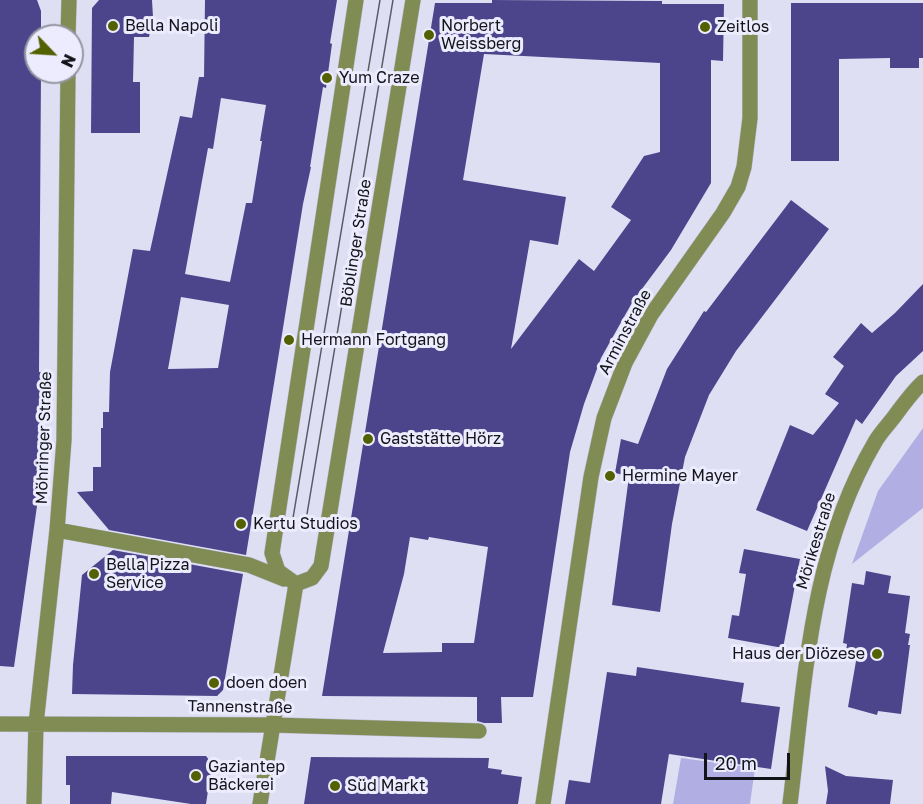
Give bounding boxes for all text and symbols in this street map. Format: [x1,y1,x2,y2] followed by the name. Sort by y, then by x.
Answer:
[125,16,218,36] place label: Bella Napoli
[441,16,521,54] place label: Norbert Weissberg
[717,17,769,37] place label: Zeitlos
[106,19,120,33] marker: Bella Napoli
[698,20,712,34] marker: Zeitlos
[24,24,84,84] north arrow
[422,28,436,42] marker: Norbert Weissberg
[57,51,80,70] text: N
[339,68,420,88] place label: Yum Craze
[320,71,334,85] marker: Yum Craze
[336,178,376,308] street label: Böblinger Straße
[595,286,655,378] street label: Arminstraße
[301,330,446,350] place label: Hermann Fortgang
[282,333,296,347] marker: Hermann Fortgang
[32,371,56,505] street label: Möhringer Straße
[380,429,501,449] place label: Gaststätte Hörz
[361,432,375,446] marker: Gaststätte Hörz
[622,466,738,486] place label: Hermine Mayer
[603,469,617,483] marker: Hermine Mayer
[792,490,840,592] street label: Mörikestraße
[253,514,358,534] place label: Kertu Studios
[234,517,248,531] marker: Kertu Studios
[106,555,190,593] place label: Bella Pizza Service
[87,567,101,581] marker: Bella Pizza Service
[732,644,865,664] place label: Haus der Diözese
[870,647,884,661] marker: Haus der Diözese
[226,673,307,693] place label: doen doen
[207,676,221,690] marker: doen doen
[187,696,293,718] street label: Tannenstraße
[707,741,792,779] scale bar
[715,752,757,774] text: 20 m
[208,757,285,795] place label: Gaziantep Bäckerei
[189,769,203,783] marker: Gaziantep Bäckerei
[347,776,426,796] place label: Süd Markt
[328,779,342,793] marker: Süd Markt

